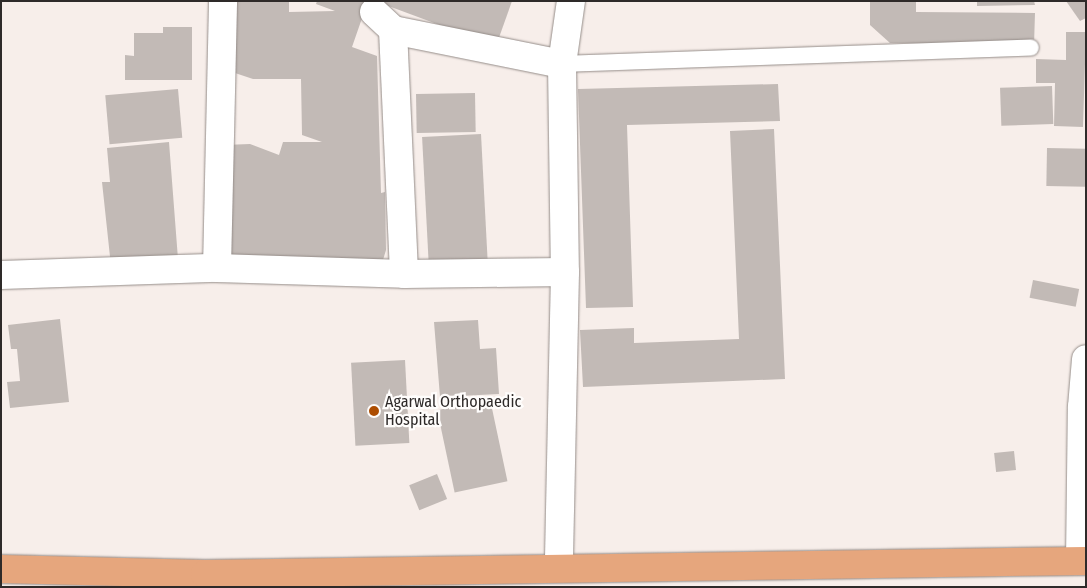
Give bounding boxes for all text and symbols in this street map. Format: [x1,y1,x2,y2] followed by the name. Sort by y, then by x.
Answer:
[385,392,521,430] place label: Agarwal Orthopaedic Hospital
[367,404,381,418] marker: Agarwal Orthopaedic Hospital

